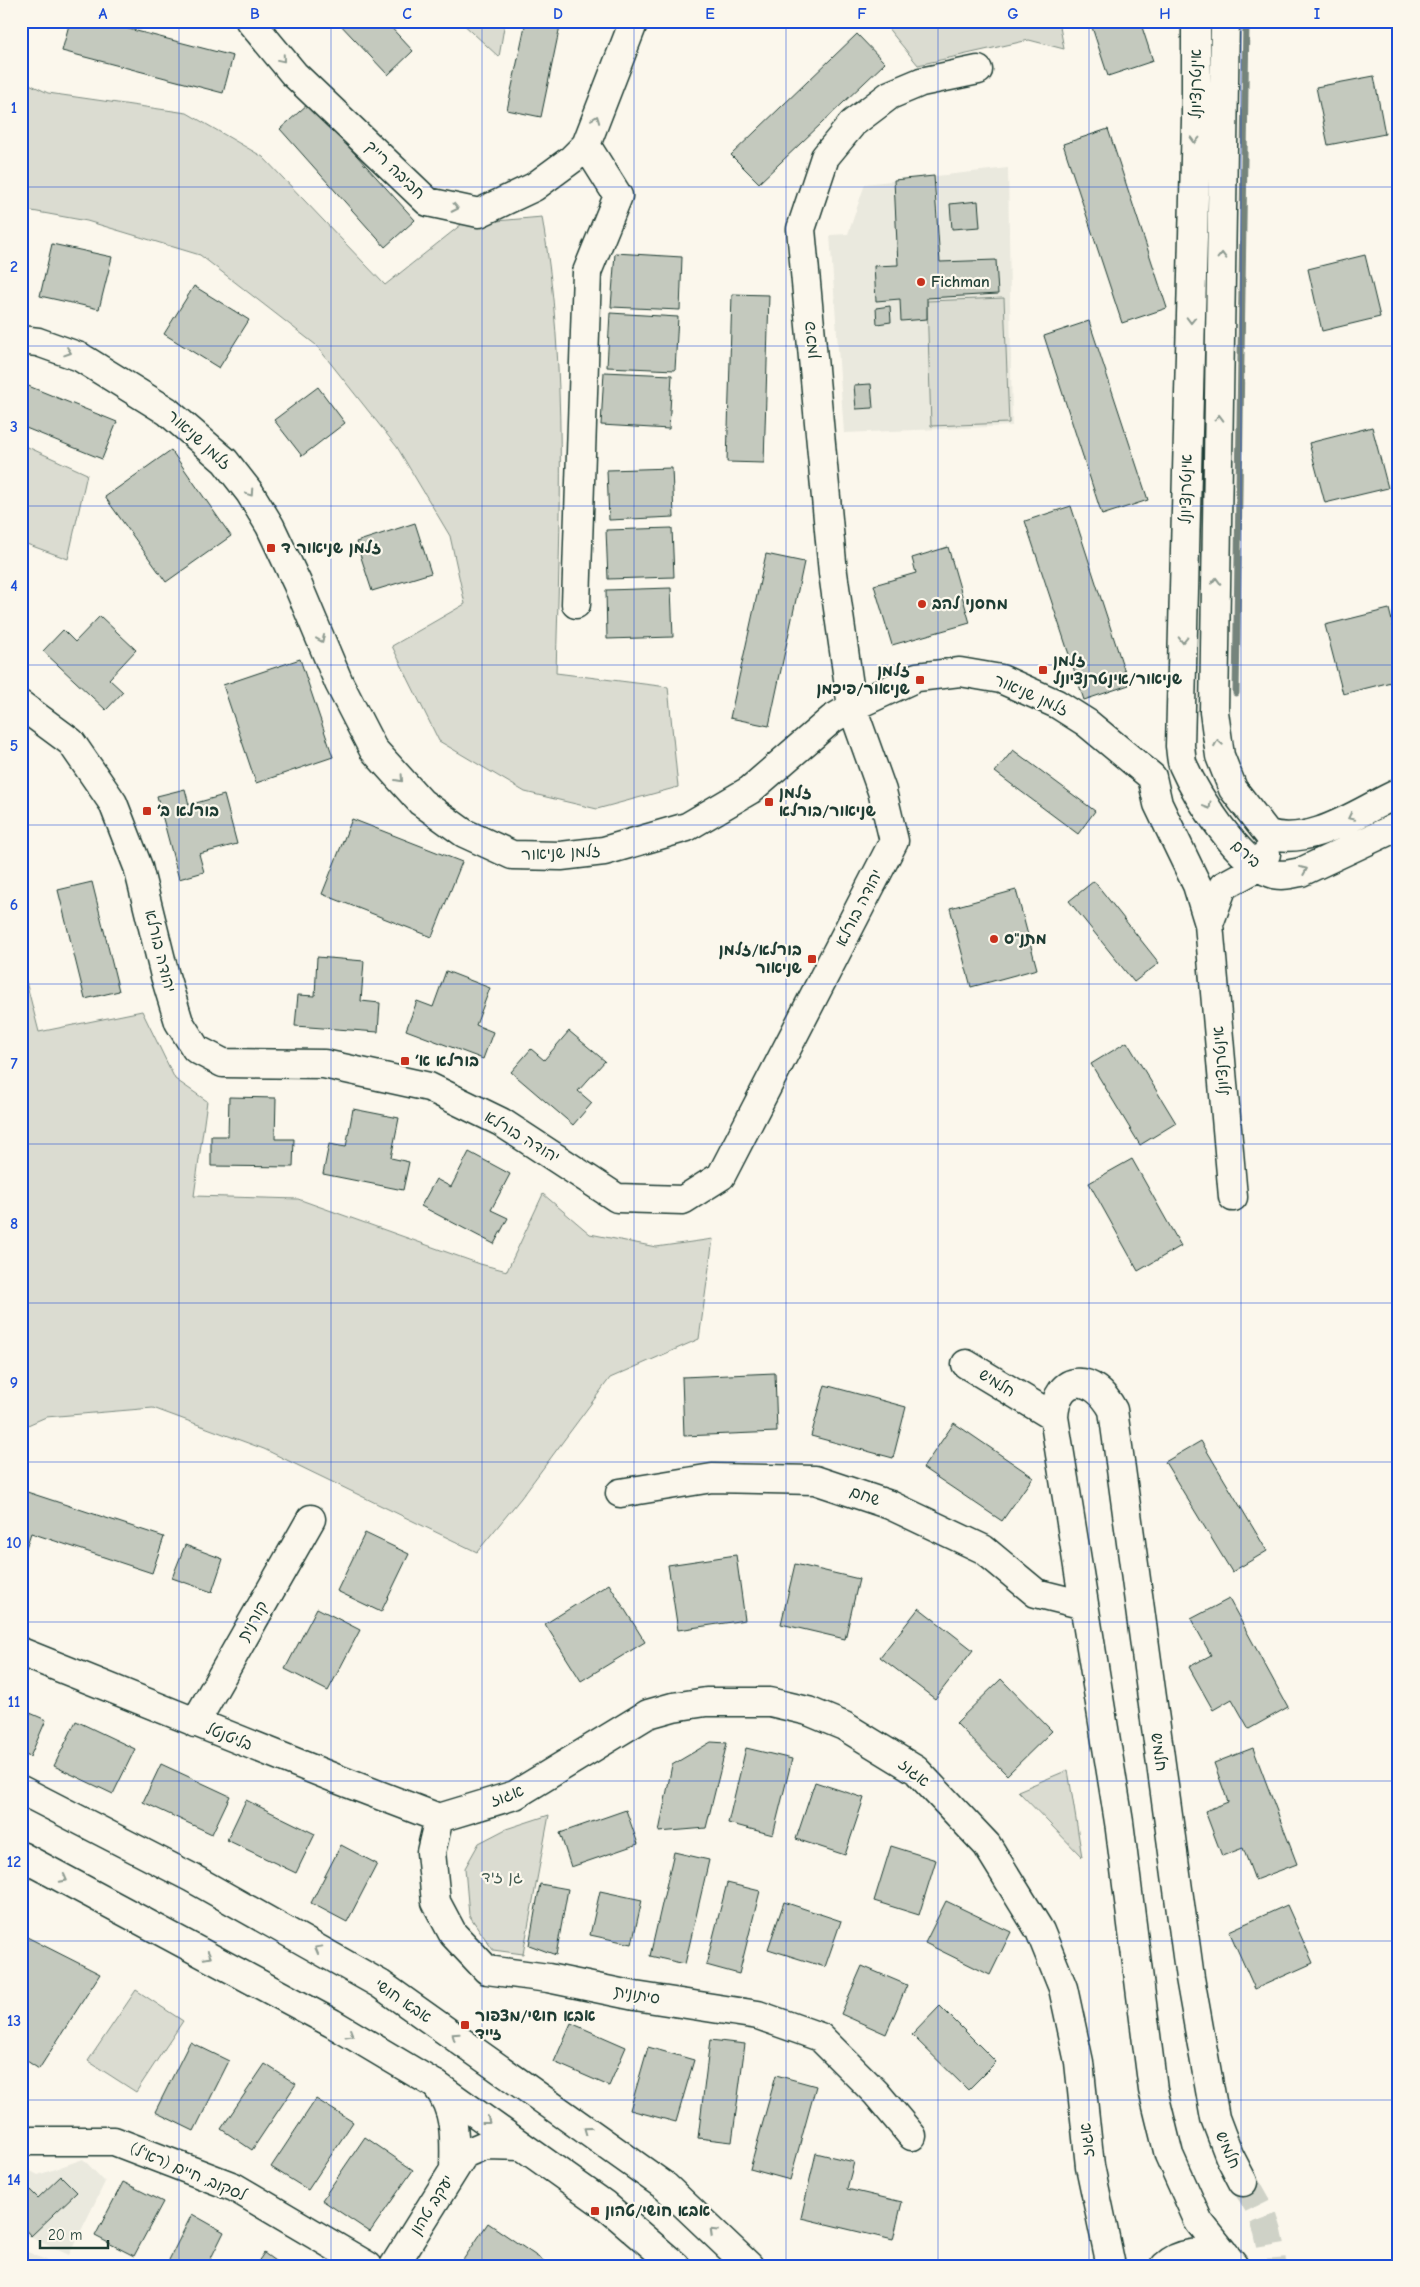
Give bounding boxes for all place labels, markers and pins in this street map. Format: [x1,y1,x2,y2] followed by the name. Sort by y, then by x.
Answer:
[931,273,990,291] place label: Fichman
[915,276,927,288] marker: Fichman
[281,539,382,558] place label: זלמן שניאור ד
[265,542,277,554] marker: זלמן שניאור ד
[931,595,1008,613] place label: מחסני להב
[916,598,928,610] marker: מחסני להב
[1053,652,1183,689] place label: זלמן שניאור/אינטרנציונל
[816,662,911,699] place label: זלמן שניאור/פיכמן
[1037,664,1049,676] marker: זלמן שניאור/אינטרנציונל
[914,674,926,686] marker: זלמן שניאור/פיכמן
[779,784,876,820] place label: זלמן שניאור/בורלא
[763,796,775,808] marker: זלמן שניאור/בורלא
[157,802,219,820] place label: בורלא ב׳
[141,805,153,817] marker: בורלא ב׳
[1004,930,1047,948] place label: מתנ"ס
[988,933,1000,945] marker: מתנ"ס
[719,941,803,977] place label: בורלא/זלמן שניאור
[806,953,818,965] marker: בורלא/זלמן שניאור
[415,1052,479,1070] place label: בורלא א׳
[399,1055,411,1067] marker: בורלא א׳
[475,2007,595,2043] place label: אבא חושי/מצפור זייד
[459,2019,471,2031] marker: אבא חושי/מצפור זייד
[605,2202,710,2220] place label: אבא חושי/טהון
[589,2205,601,2217] marker: אבא חושי/טהון

